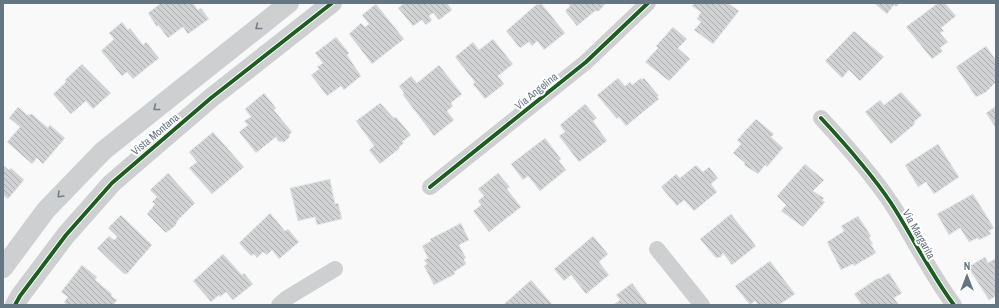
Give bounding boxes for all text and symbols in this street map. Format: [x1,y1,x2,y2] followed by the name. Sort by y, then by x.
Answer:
[255,22,262,29] one-way arrow
[512,70,560,112] street label: Via Angelina
[154,103,161,110] one-way arrow
[128,110,182,158] street label: Vista Montana
[57,190,65,198] one-way arrow
[900,207,938,261] street label: Via Margarita
[947,256,987,296] north arrow
[964,259,970,273] text: N

